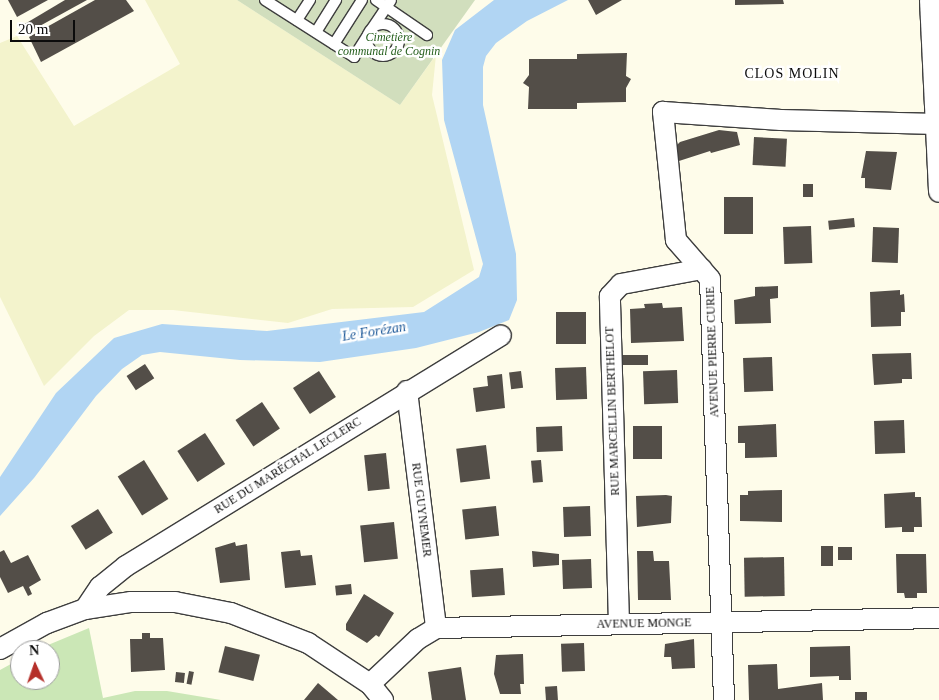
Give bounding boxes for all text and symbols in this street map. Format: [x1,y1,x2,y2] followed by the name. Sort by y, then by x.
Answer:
[12,10,78,42] scale bar
[18,21,48,37] text: 20 m
[338,31,440,59] park label: Cimetière communal de Cognin
[743,66,841,82] district label: CLOS MOLIN
[704,286,722,418] street label: AVENUE PIERRE CURIE
[341,319,407,345] water label: Le Forézan
[603,326,623,496] street label: RUE MARCELLIN BERTHELOT
[212,415,364,517] street label: RUE DU MARÉCHAL LECLERC
[408,462,434,558] street label: RUE GUYNEMER
[596,616,692,632] street label: AVENUE MONGE
[10,640,60,690] north arrow
[29,643,40,658] text: N

